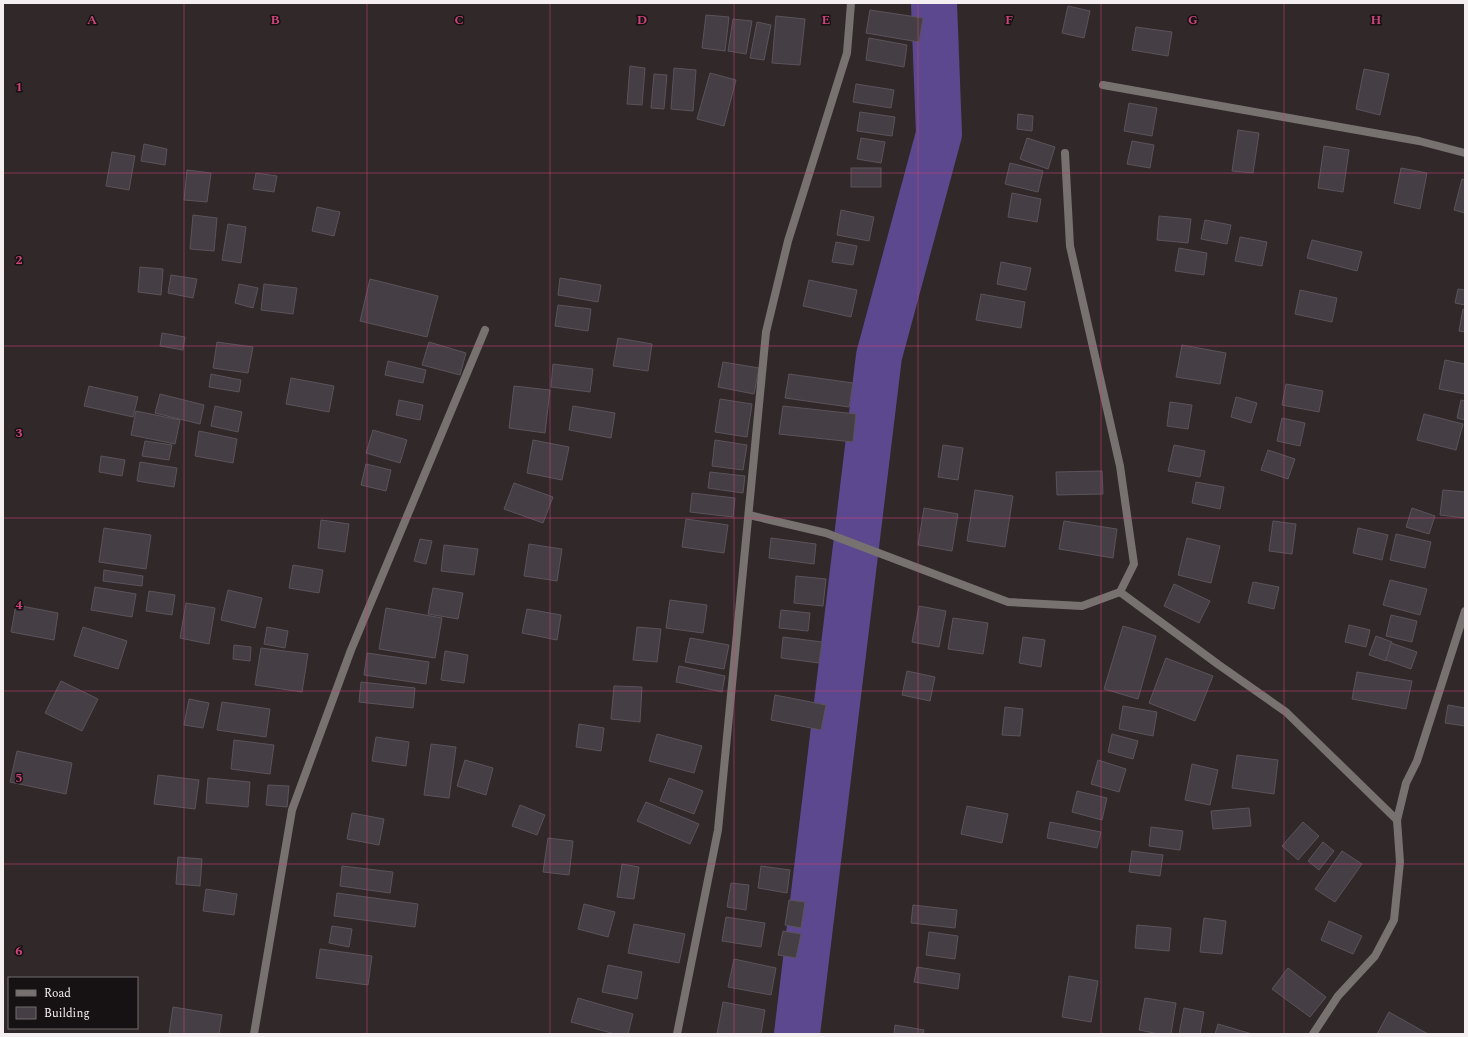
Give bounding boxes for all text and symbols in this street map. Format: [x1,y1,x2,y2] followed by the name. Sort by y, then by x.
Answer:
[87,10,97,30] text: A
[270,10,280,30] text: B
[454,10,464,30] text: C
[637,10,647,30] text: D
[822,10,831,30] text: E
[1005,10,1013,30] text: F
[1188,10,1198,30] text: G
[1371,10,1382,30] text: H
[15,77,23,97] text: 1
[15,250,23,270] text: 2
[15,423,23,443] text: 3
[15,595,23,615] text: 4
[15,768,23,788] text: 5
[15,941,23,961] text: 6
[8,977,138,1029] legend
[44,984,71,1003] text: Road
[44,1004,90,1023] text: Building

